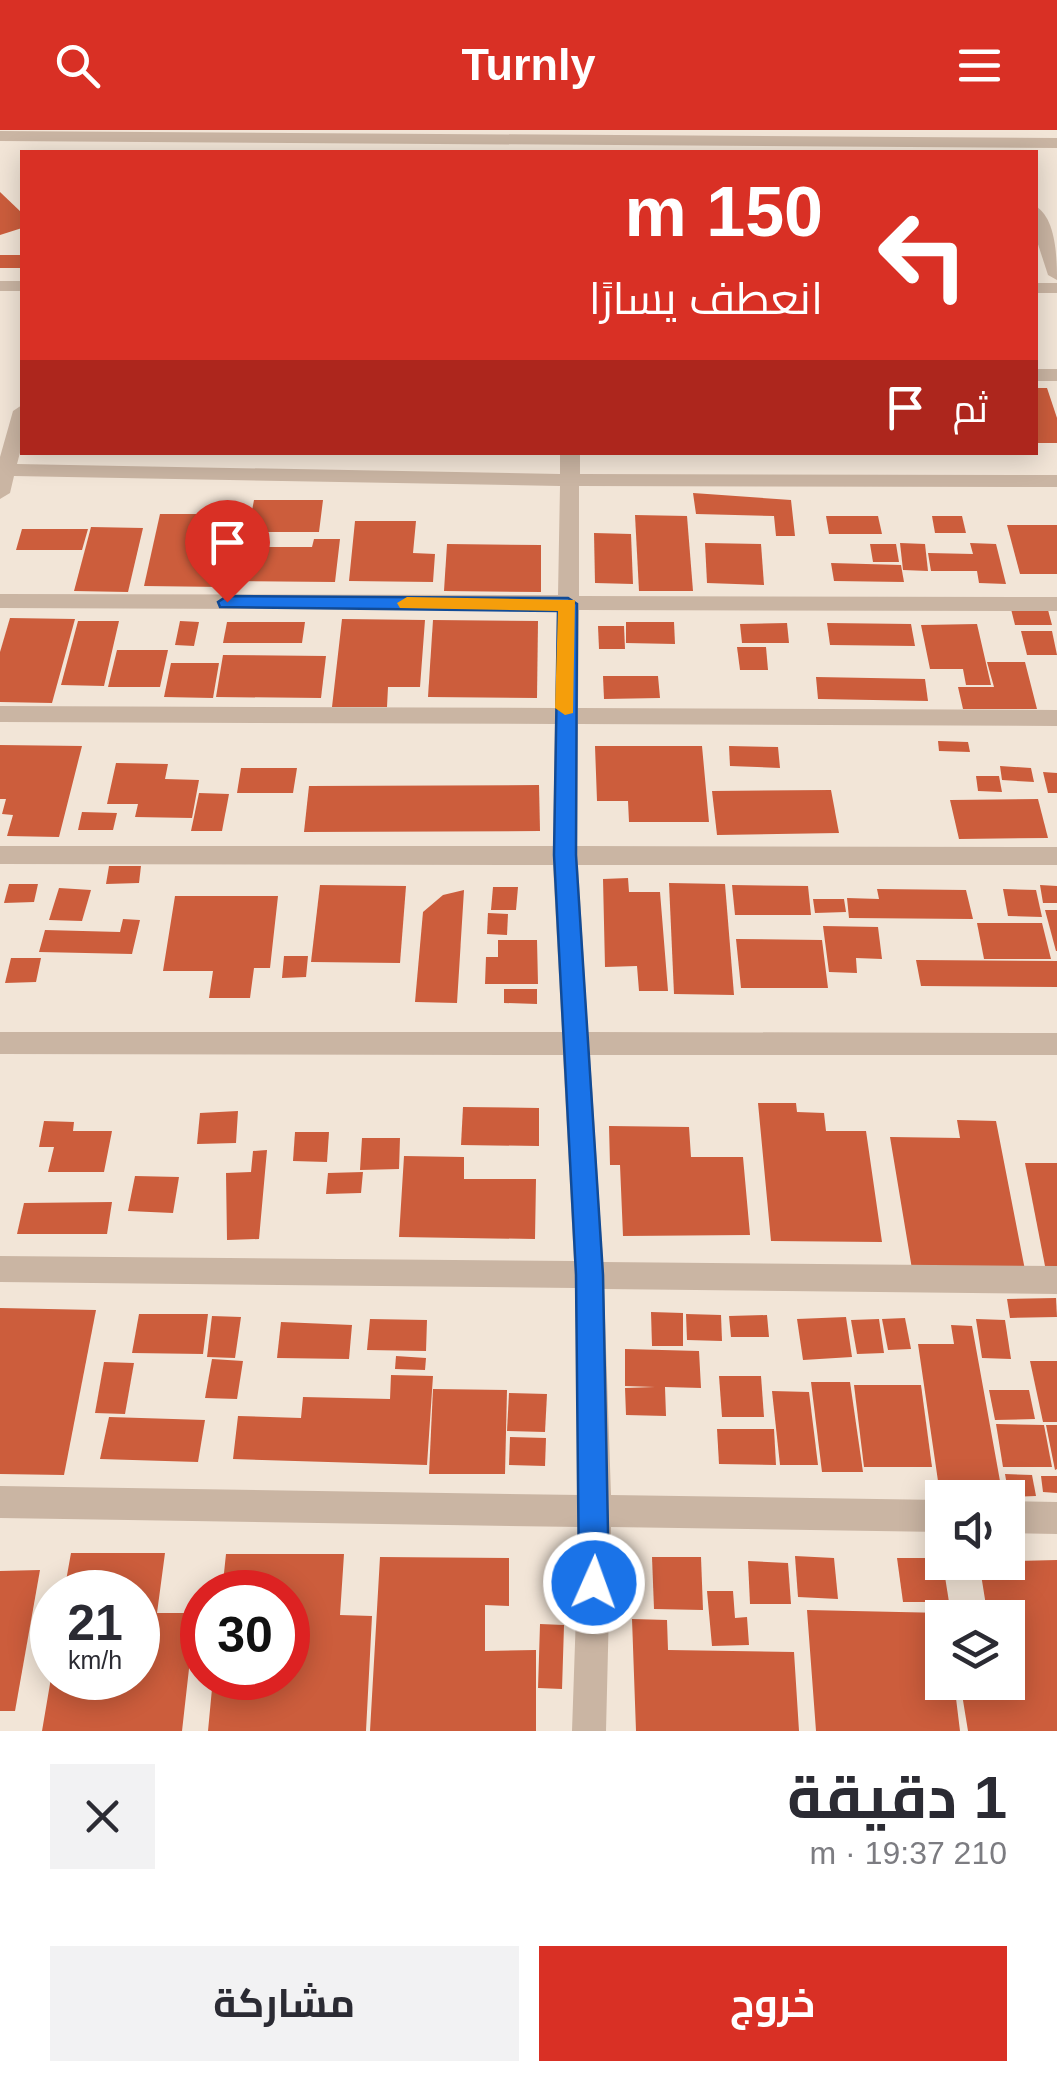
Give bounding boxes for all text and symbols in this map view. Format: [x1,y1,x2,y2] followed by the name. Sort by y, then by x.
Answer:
[50,38,105,93] icon: search
[952,38,1007,93] icon: menu
[461,39,596,90] text: Turnly
[625,173,823,251] text: 150 m
[858,190,988,320] icon: left
[589,273,823,324] text: انعطف يسارًا
[878,380,933,435] icon: arrive
[953,388,988,430] text: ثم
[185,500,270,603] pin
[200,515,255,570] icon: arrive
[925,1480,1025,1700] map controls
[925,1480,1025,1580] button: sound
[542,1531,646,1635] position arrow
[180,1570,310,1700] speed limit sign: 30
[67,1595,123,1651] text: 21
[925,1600,1025,1700] button: layers
[68,1646,122,1674] text: km/h
[50,1764,155,1869] button: close
[787,1764,1007,1831] text: 1 دقيقة
[810,1835,1007,1871] text: 210 m · 19:37
[50,1946,519,2061] button: مشاركة
[539,1946,1007,2061] button: خروج

